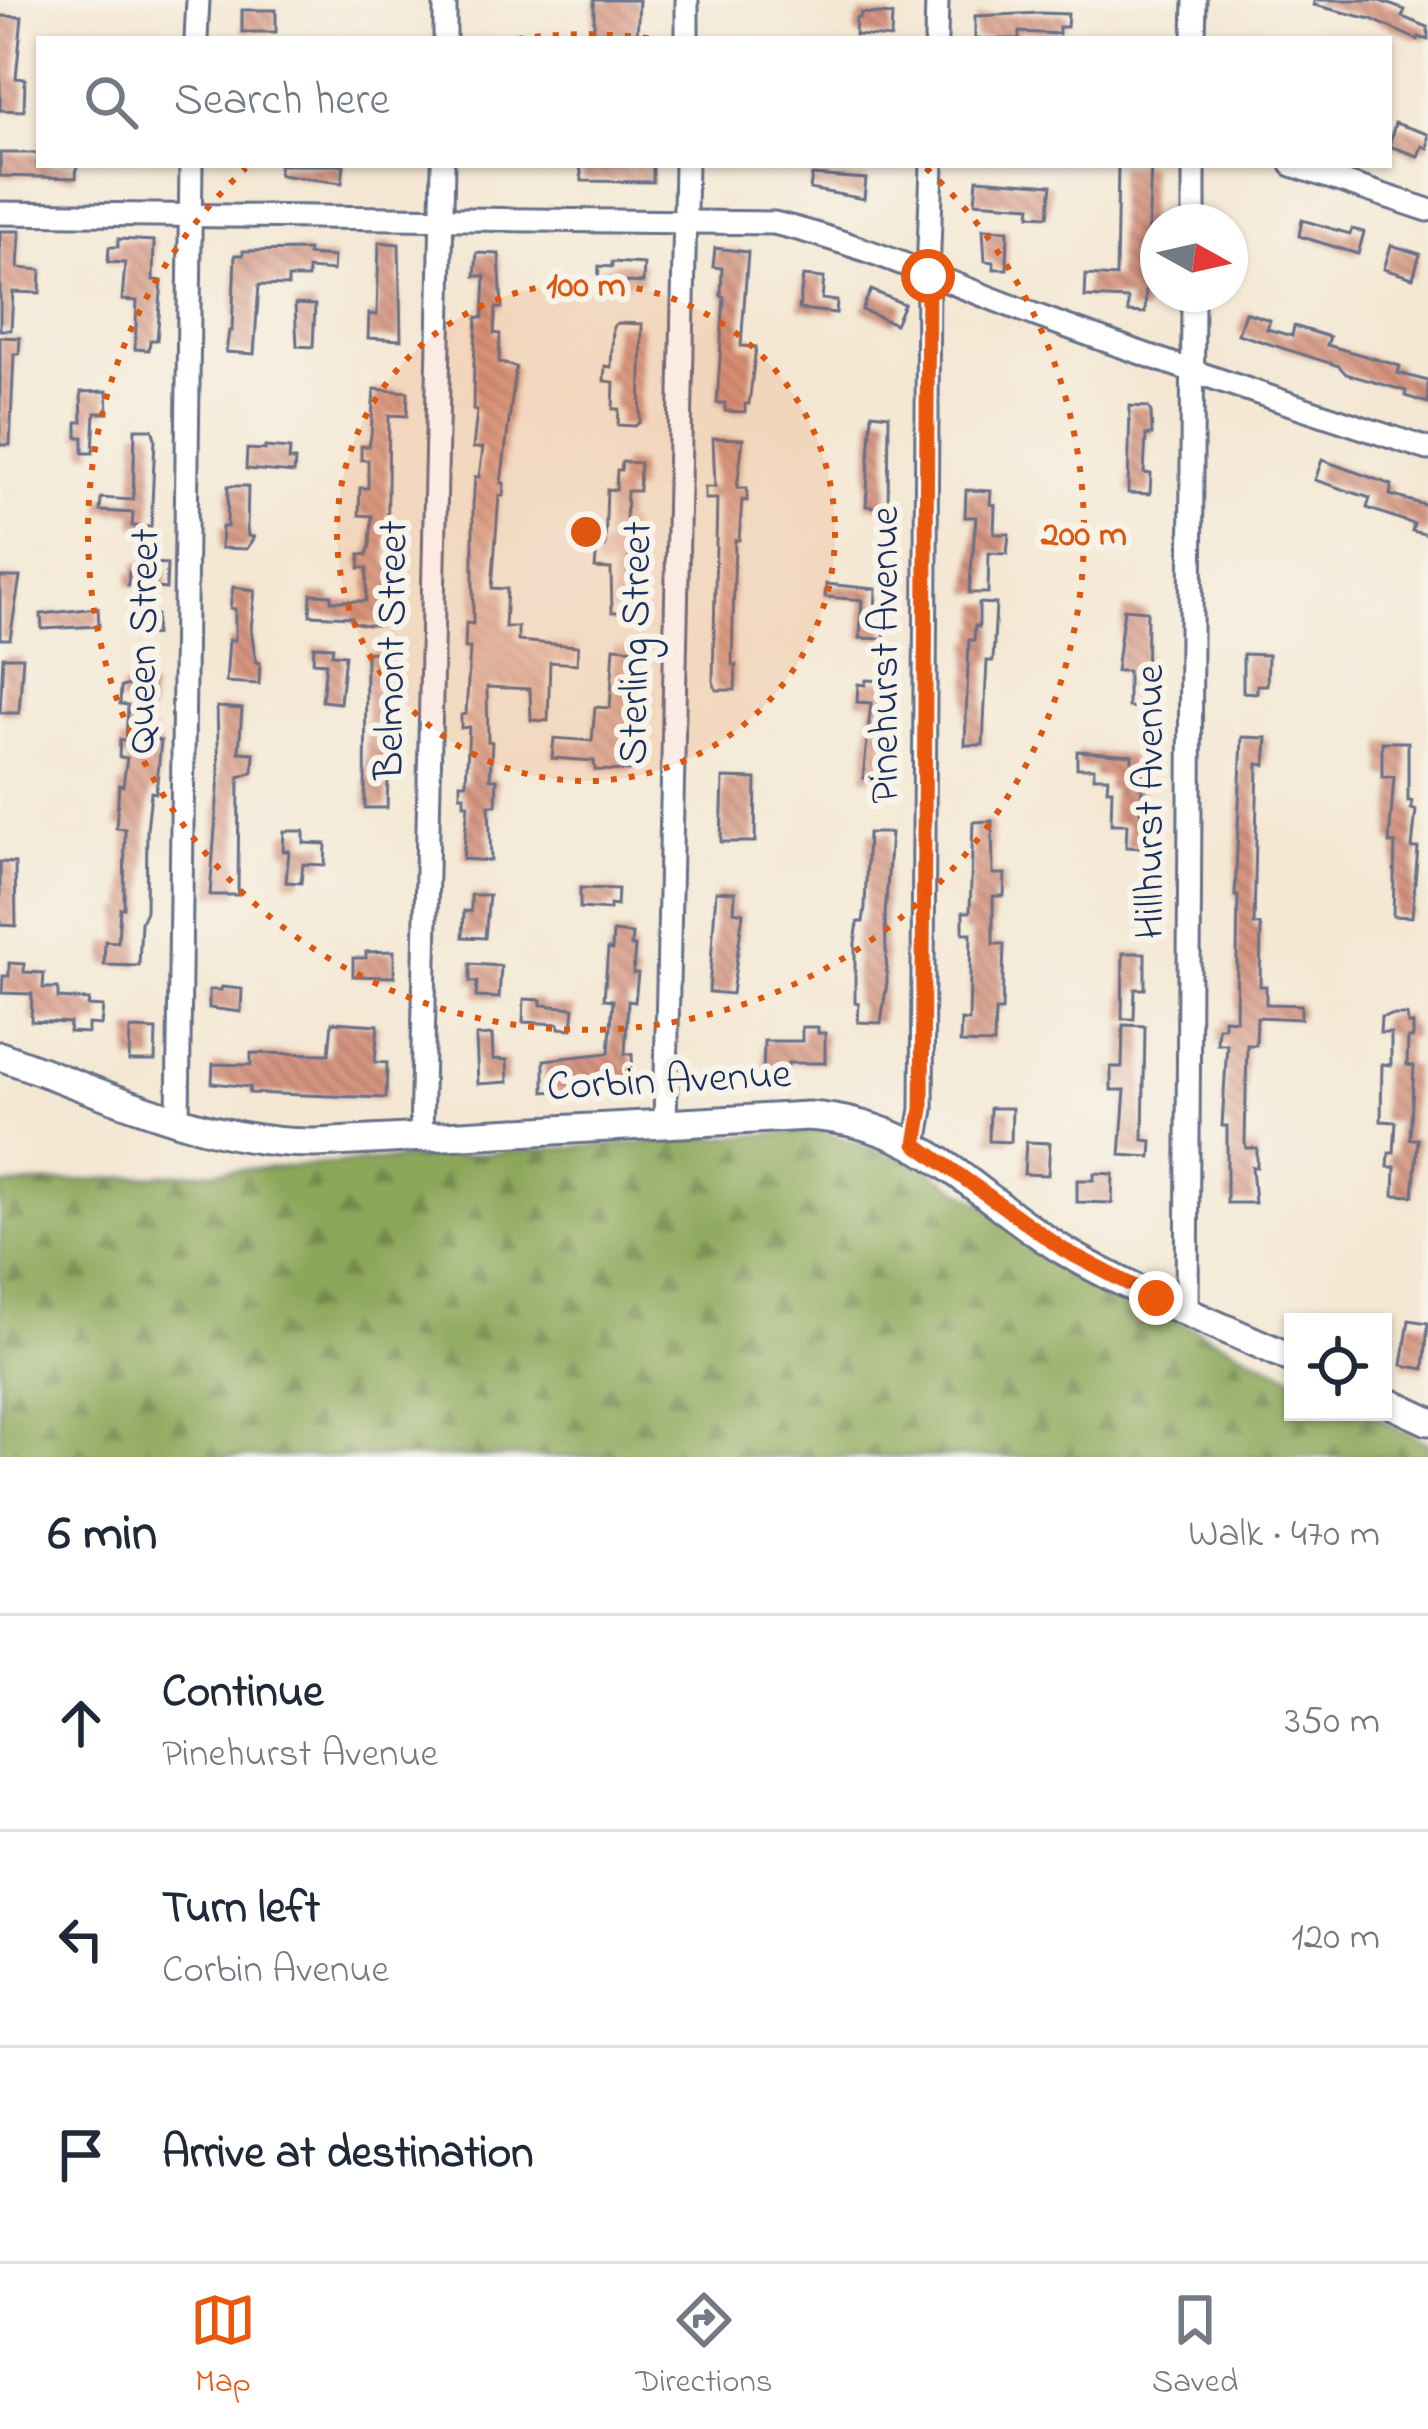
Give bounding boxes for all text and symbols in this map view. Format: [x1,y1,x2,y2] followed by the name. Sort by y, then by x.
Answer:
[36,36,1392,168] search box
[78,69,144,135] icon: search
[174,69,390,135] text: Search here
[1140,204,1248,312] north arrow
[901,249,955,303] route start
[546,261,626,314] text: 100 m
[856,506,917,804] street label: Pinehurst Avenue
[1040,510,1127,563] text: 200 m
[565,511,607,553] centre of rings
[360,520,426,781] street label: Belmont Street
[604,521,670,765] street label: Sterling Street
[113,528,177,754] street label: Queen Street
[1121,665,1182,939] street label: Hillhurst Avenue
[545,1045,793,1119] street label: Corbin Avenue
[1129,1271,1183,1325] route end
[1284,1313,1392,1421] map controls
[1284,1313,1392,1421] button: locate
[48,1498,157,1573] text: 6 min
[1188,1507,1380,1564] text: Walk · 470 m
[162,1661,323,1727] text: Continue
[48,1690,114,1756] icon: ahead
[1285,1694,1380,1751] text: 350 m
[162,1727,438,1784] text: Pinehurst Avenue
[162,1877,320,1943] text: Turn left
[48,1906,114,1972] icon: left
[1291,1910,1380,1967] text: 120 m
[162,1943,389,2000] text: Corbin Avenue
[48,2122,114,2188] icon: arrive
[162,2122,533,2188] text: Arrive at destination
[190,2287,256,2407] tab: Map
[635,2287,773,2407] tab: Directions
[1152,2287,1238,2407] tab: Saved

